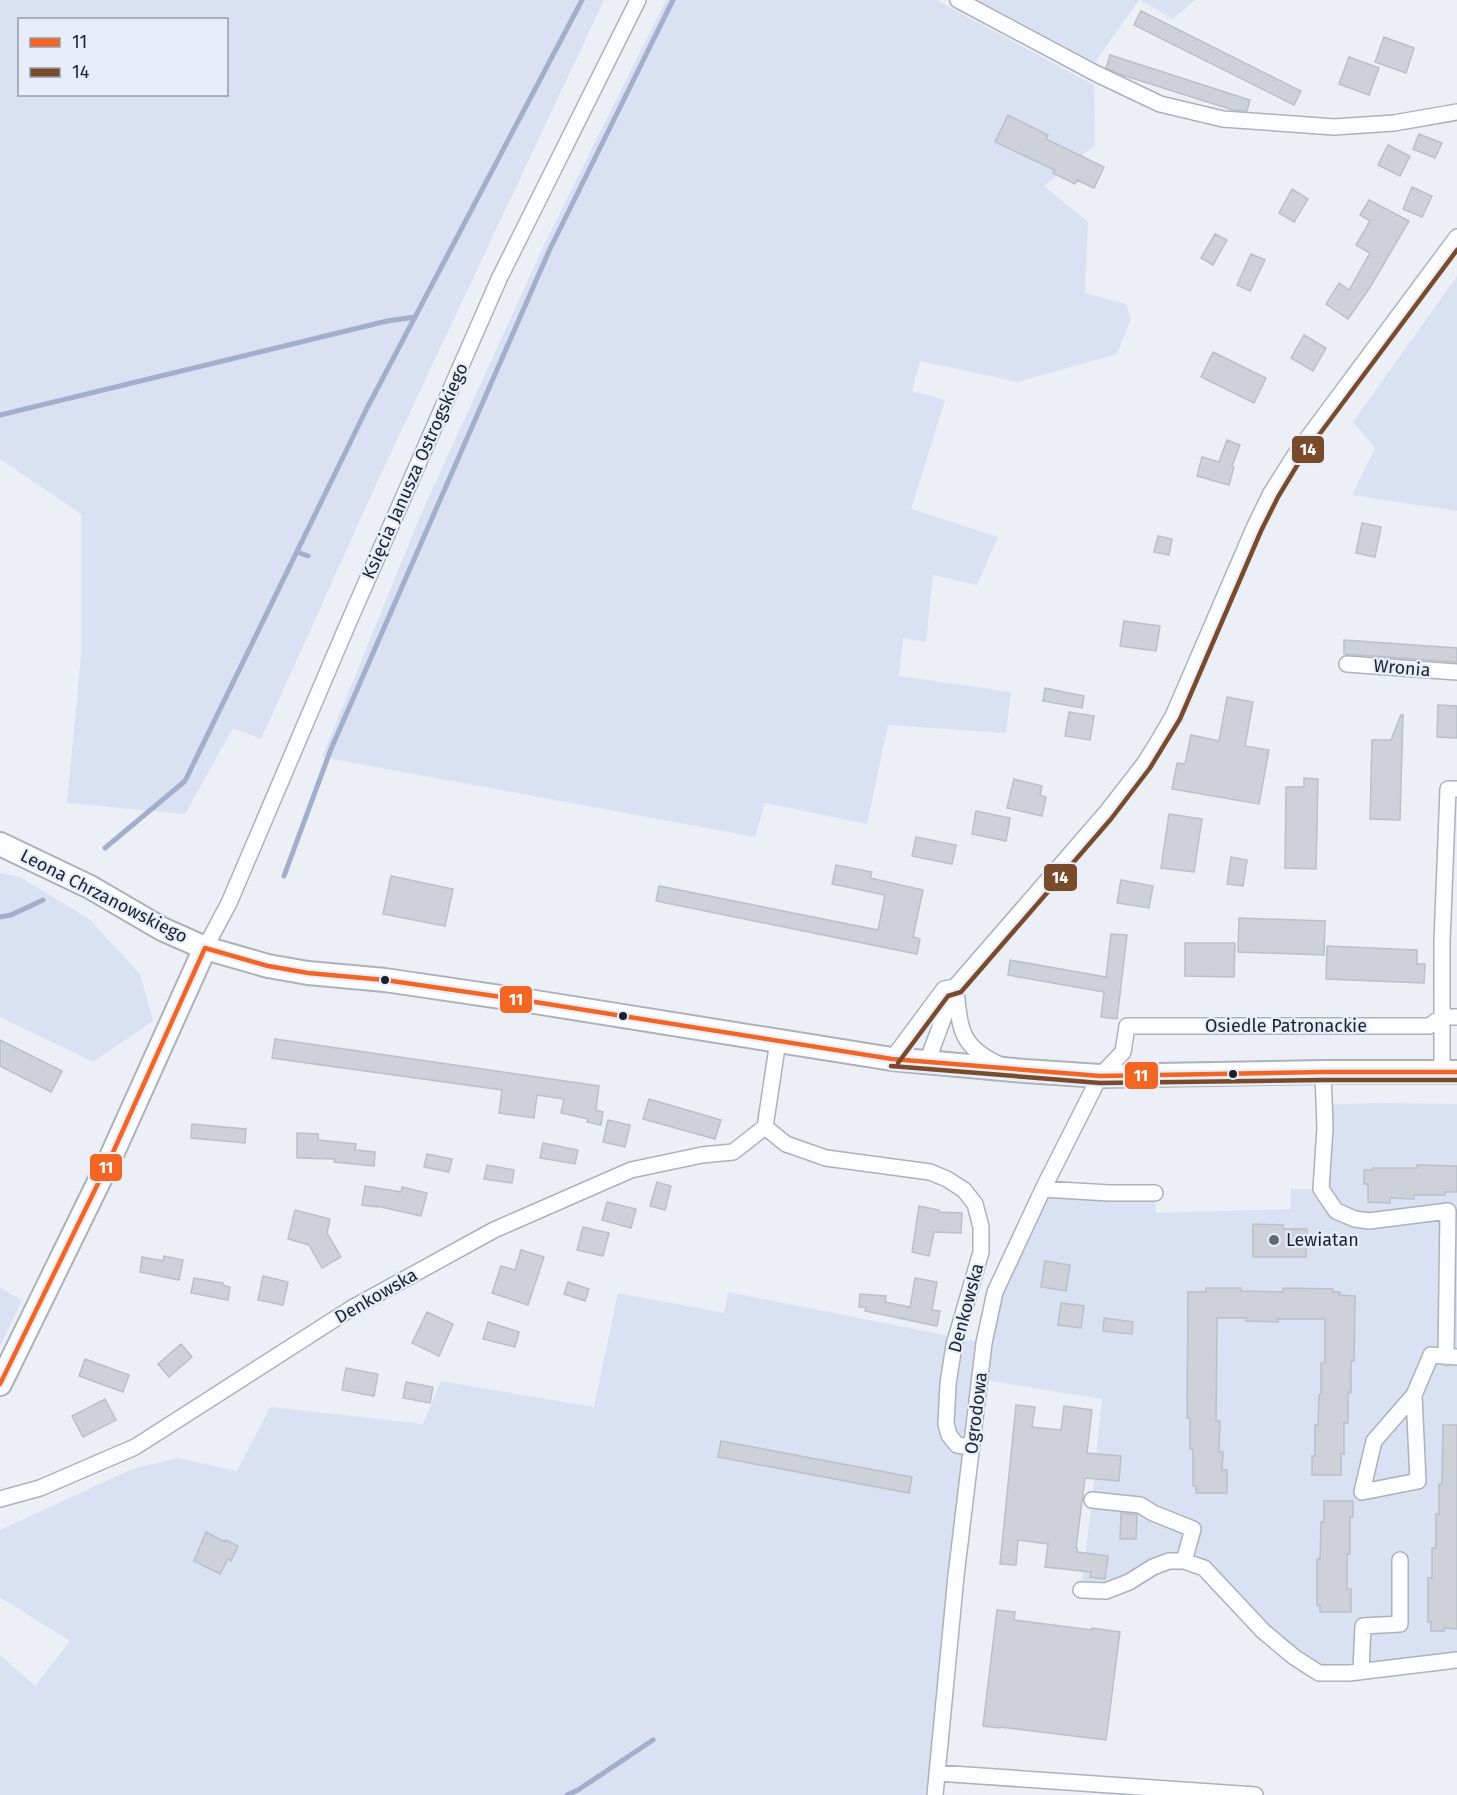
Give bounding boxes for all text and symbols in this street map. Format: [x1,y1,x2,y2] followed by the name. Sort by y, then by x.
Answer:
[18,18,228,96] legend
[72,31,87,53] text: 11
[72,61,90,83] text: 14
[357,359,473,583] street label: Księcia Janusza Ostrogskiego
[1291,435,1325,464] line badge: 14
[1300,440,1316,459] text: 14
[1373,655,1431,681] street label: Wronia
[17,844,191,948] street label: Leona Chrzanowskiego
[1043,863,1078,892] line badge: 14
[1052,868,1068,887] text: 14
[379,974,391,986] unlabelled marker
[499,985,533,1014] line badge: 11
[509,990,523,1009] text: 11
[617,1010,629,1022] unlabelled marker
[1205,1015,1367,1037] street label: Osiedle Patronackie
[1124,1061,1159,1090] line badge: 11
[1134,1066,1148,1085] text: 11
[1227,1068,1239,1080] unlabelled marker
[89,1153,123,1182] line badge: 11
[99,1158,113,1177] text: 11
[1286,1229,1359,1251] place label: Lewiatan
[1267,1233,1281,1247] marker: Lewiatan
[944,1261,988,1355] street label: Denkowska
[331,1264,421,1328] street label: Denkowska
[960,1371,992,1455] street label: Ogrodowa

